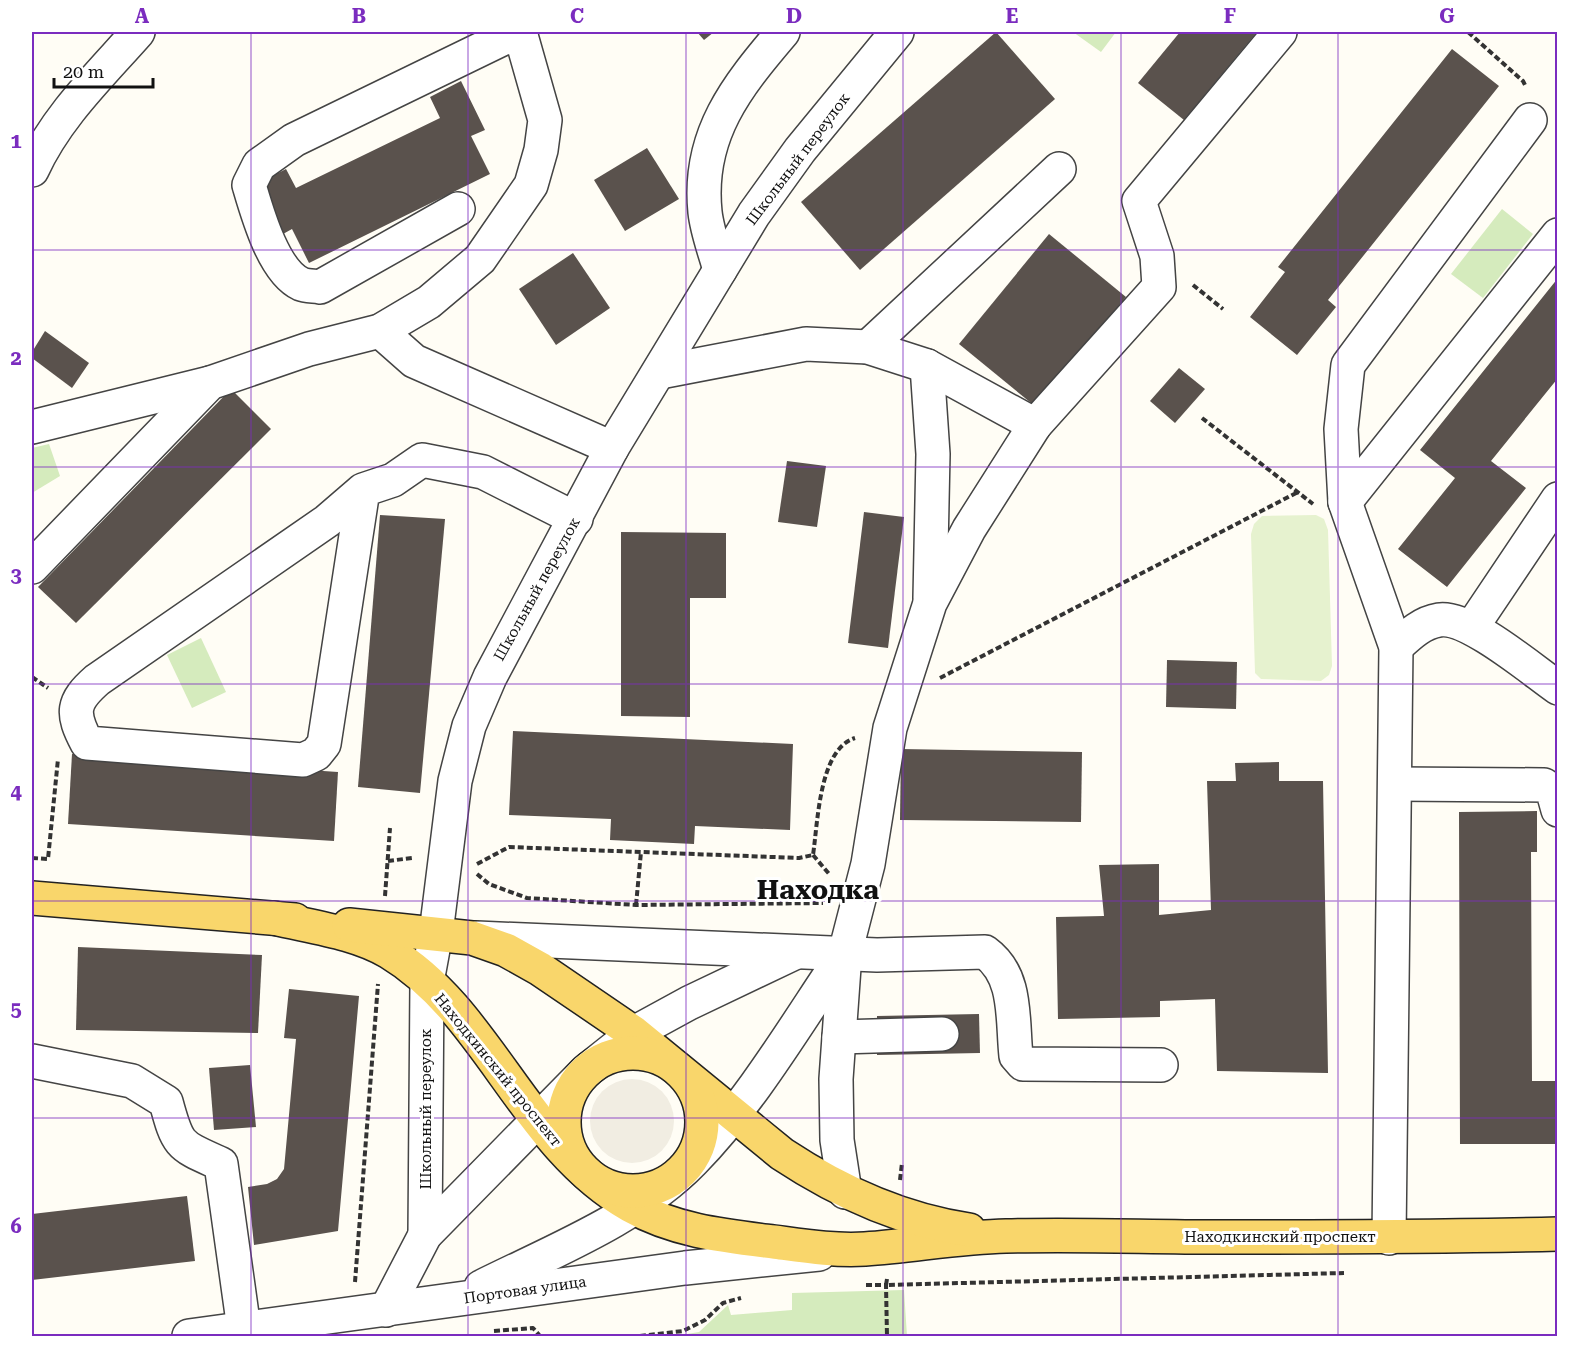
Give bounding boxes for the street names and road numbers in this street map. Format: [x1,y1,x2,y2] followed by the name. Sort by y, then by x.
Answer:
[742,89,854,229] street label: Школьный переулок
[490,514,584,664] street label: Школьный переулок
[431,990,565,1150] street label: Находкинский проспект
[417,1028,435,1190] street label: Школьный переулок
[1184,1228,1376,1246] street label: Находкинский проспект
[463,1273,587,1307] street label: Портовая улица

